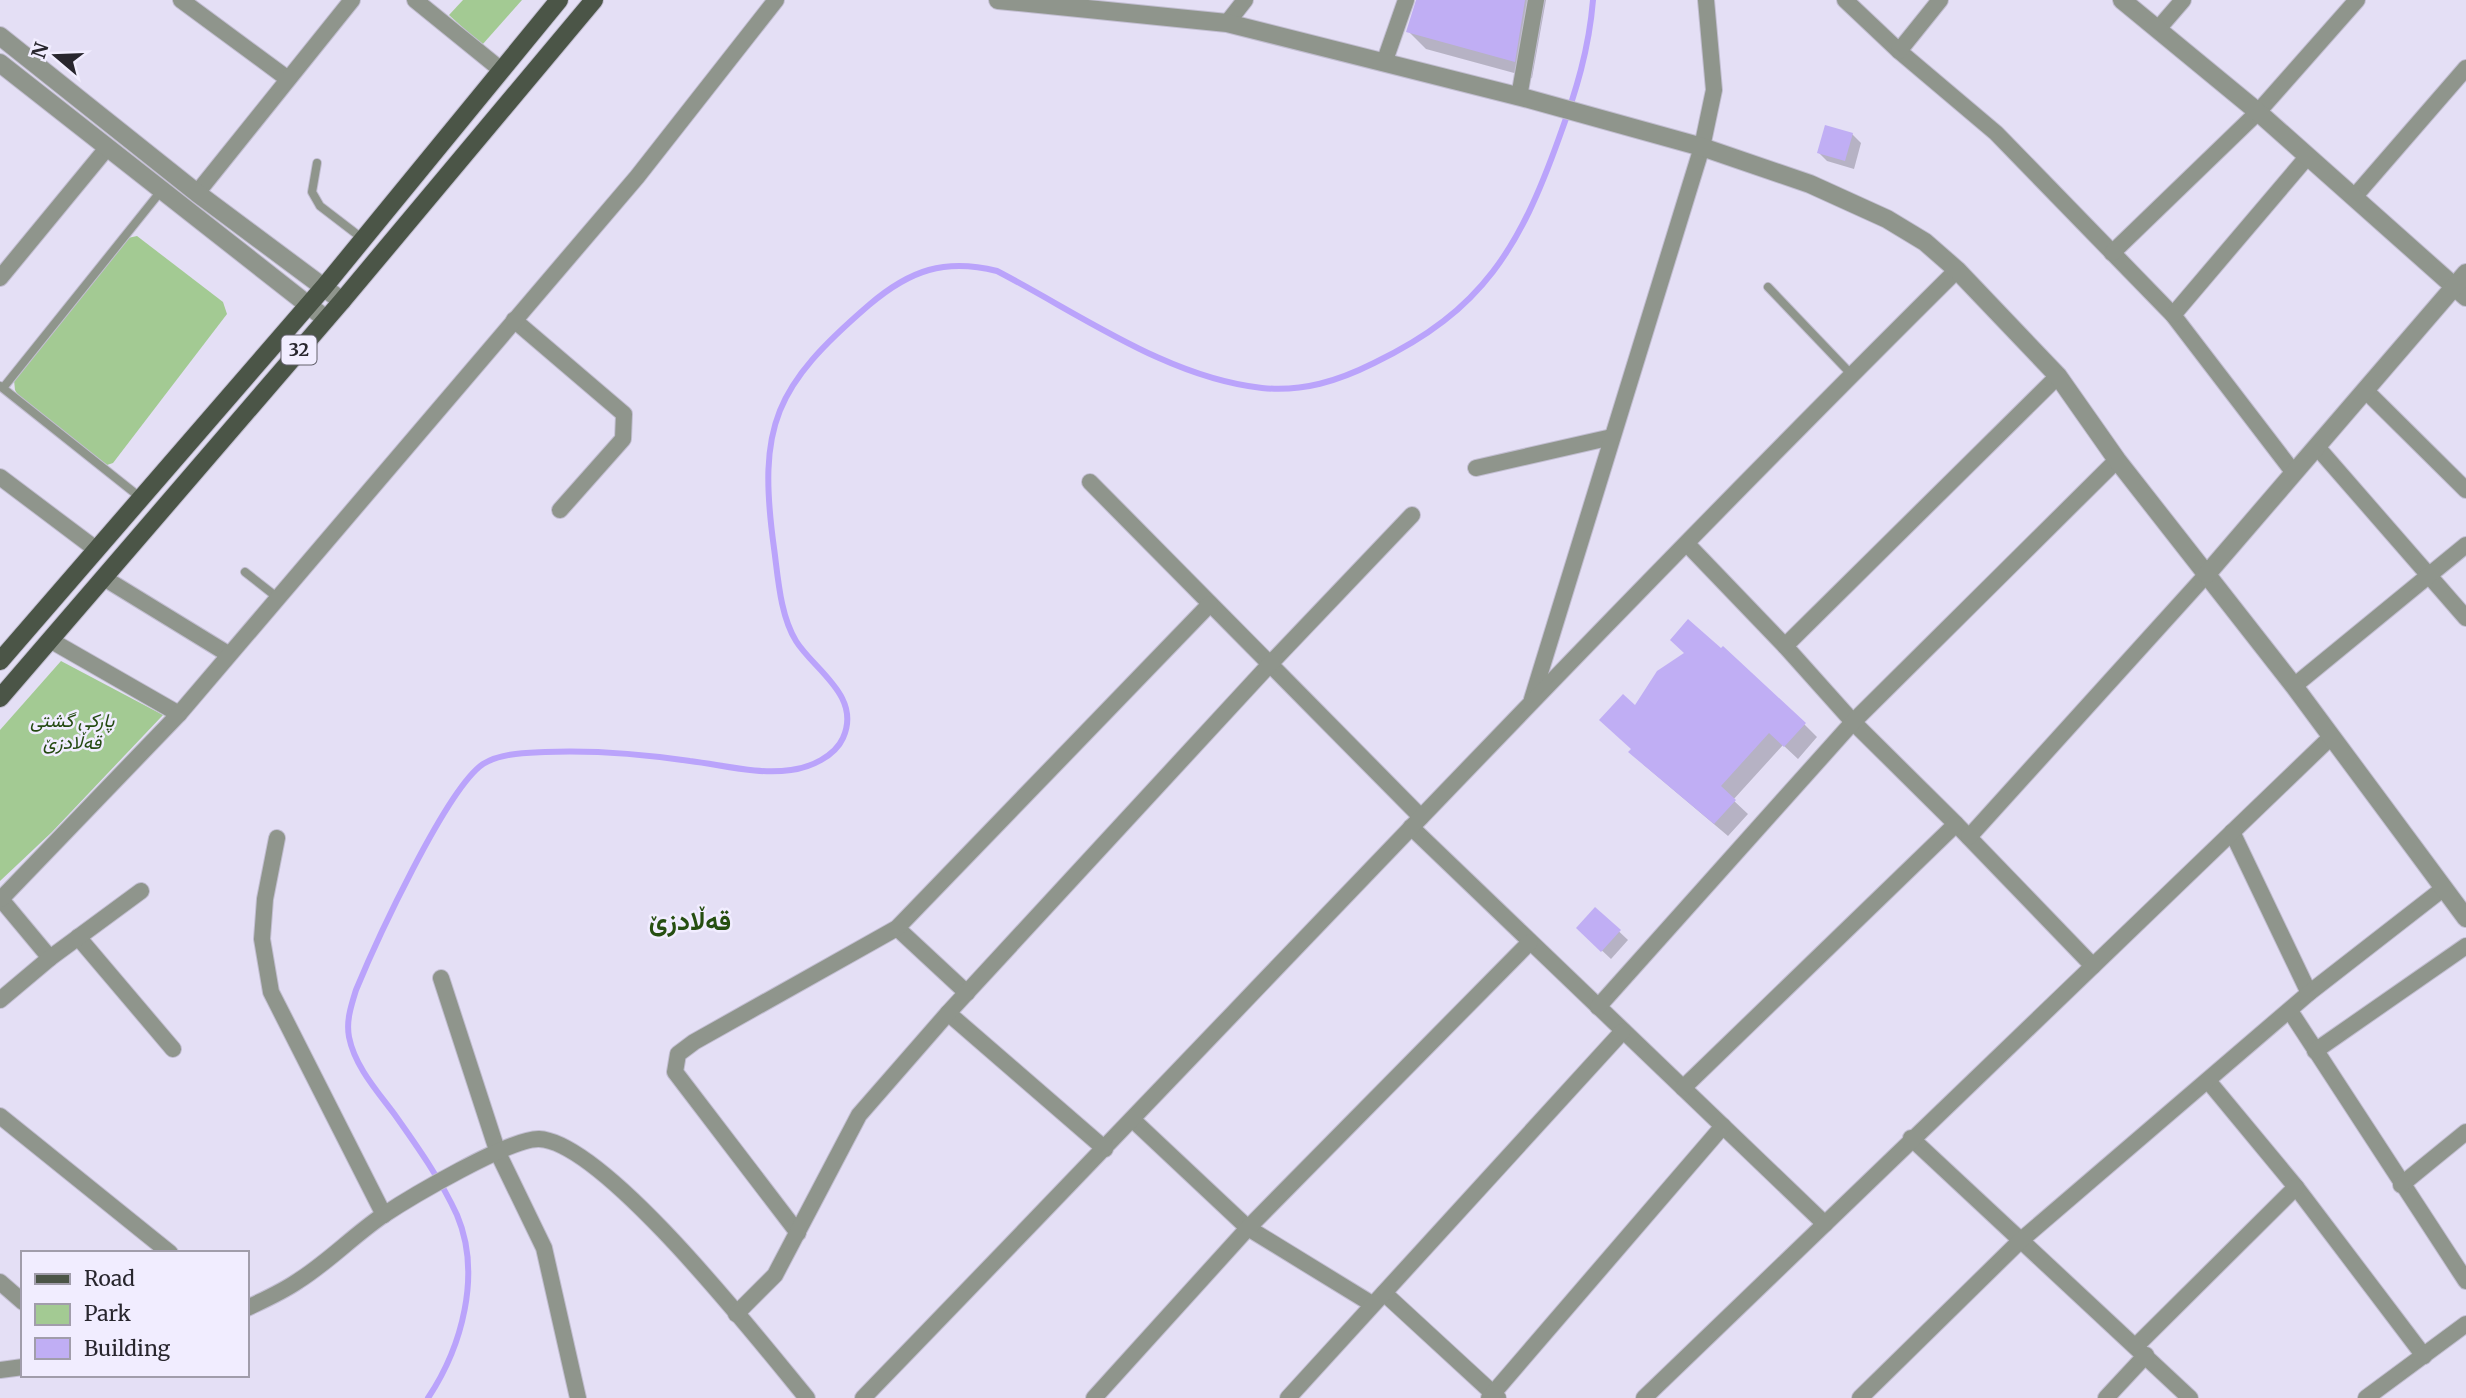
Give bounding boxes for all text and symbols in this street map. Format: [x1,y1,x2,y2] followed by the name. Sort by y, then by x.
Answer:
[21,21,91,91] north arrow
[26,39,54,61] text: N
[282,336,316,364] road number: 32
[30,708,115,754] park label: پارکی گشتی قەڵادزێ
[649,904,731,937] district label: قەڵادزێ
[21,1251,248,1377] legend
[84,1265,135,1292] text: Road
[84,1300,131,1327] text: Park
[84,1335,171,1362] text: Building

